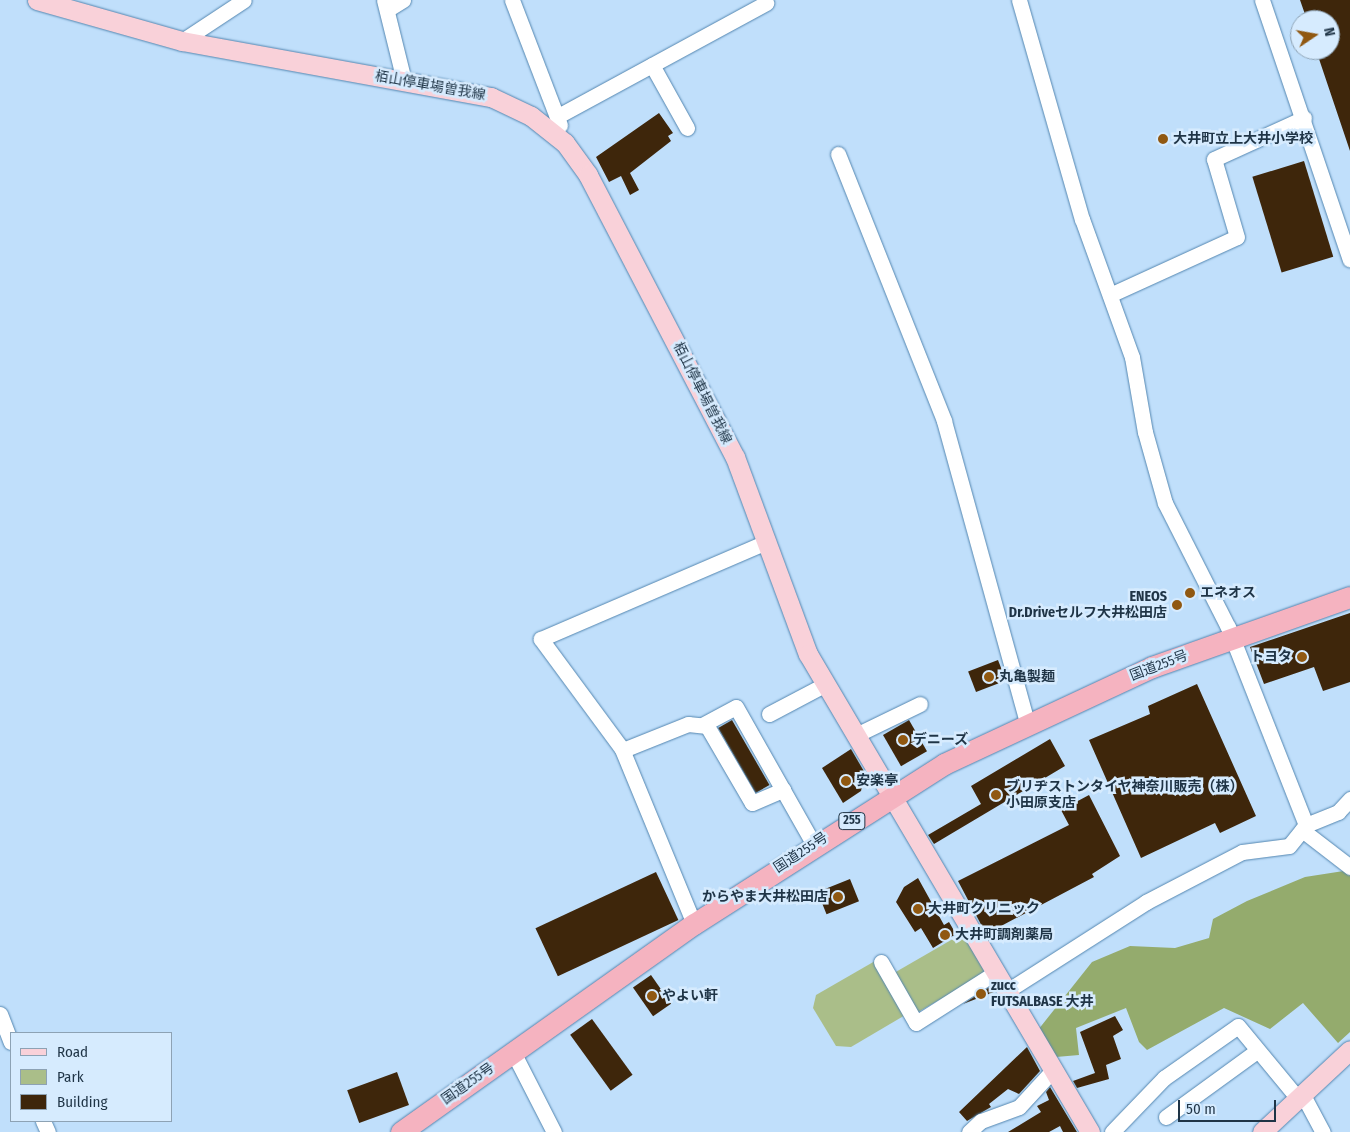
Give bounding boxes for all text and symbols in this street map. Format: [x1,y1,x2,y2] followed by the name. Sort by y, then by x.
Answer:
[1290,10,1340,60] north arrow
[1320,26,1338,38] text: N
[373,68,487,104] street label: 栢山停車場曽我線
[1173,131,1313,147] place label: 大井町立上大井小学校
[1157,133,1169,145] marker: 大井町立上大井小学校
[669,339,735,447] street label: 栢山停車場曽我線
[1200,585,1256,601] place label: エネオス
[1184,587,1196,599] marker: エネオス
[1009,589,1167,622] place label: ENEOS Dr.Driveセルフ大井松田店
[1171,599,1183,611] marker: ENEOS Dr.Driveセルフ大井松田店
[1128,647,1190,685] street label: 国道255号
[1250,649,1292,665] place label: トヨタ
[1296,651,1308,663] marker: トヨタ
[999,669,1055,685] place label: 丸亀製麺
[983,671,995,683] marker: 丸亀製麺
[913,732,969,748] place label: デニーズ
[897,734,909,746] marker: デニーズ
[856,773,898,789] place label: 安楽亭
[840,775,852,787] marker: 安楽亭
[1006,779,1244,812] place label: ブリヂストンタイヤ神奈川販売（株） 小田原支店
[990,789,1002,801] marker: ブリヂストンタイヤ神奈川販売（株） 小田原支店
[838,811,866,830] road number: 255
[771,829,831,877] street label: 国道255号
[702,889,828,905] place label: からやま大井松田店
[832,891,844,903] marker: からやま大井松田店
[928,901,1040,917] place label: 大井町クリニック
[912,903,924,915] marker: 大井町クリニック
[955,927,1053,943] place label: 大井町調剤薬局
[939,929,951,941] marker: 大井町調剤薬局
[991,978,1093,1010] place label: zucc FUTSALBASE 大井
[662,988,718,1004] place label: やよい軒
[975,988,987,1000] marker: zucc FUTSALBASE 大井
[646,990,658,1002] marker: やよい軒
[10,1032,172,1122] legend
[57,1043,88,1061] text: Road
[438,1060,498,1108] street label: 国道255号
[57,1068,84,1086] text: Park
[1180,1090,1278,1122] scale bar
[57,1093,108,1111] text: Building
[1186,1100,1216,1118] text: 50 m

